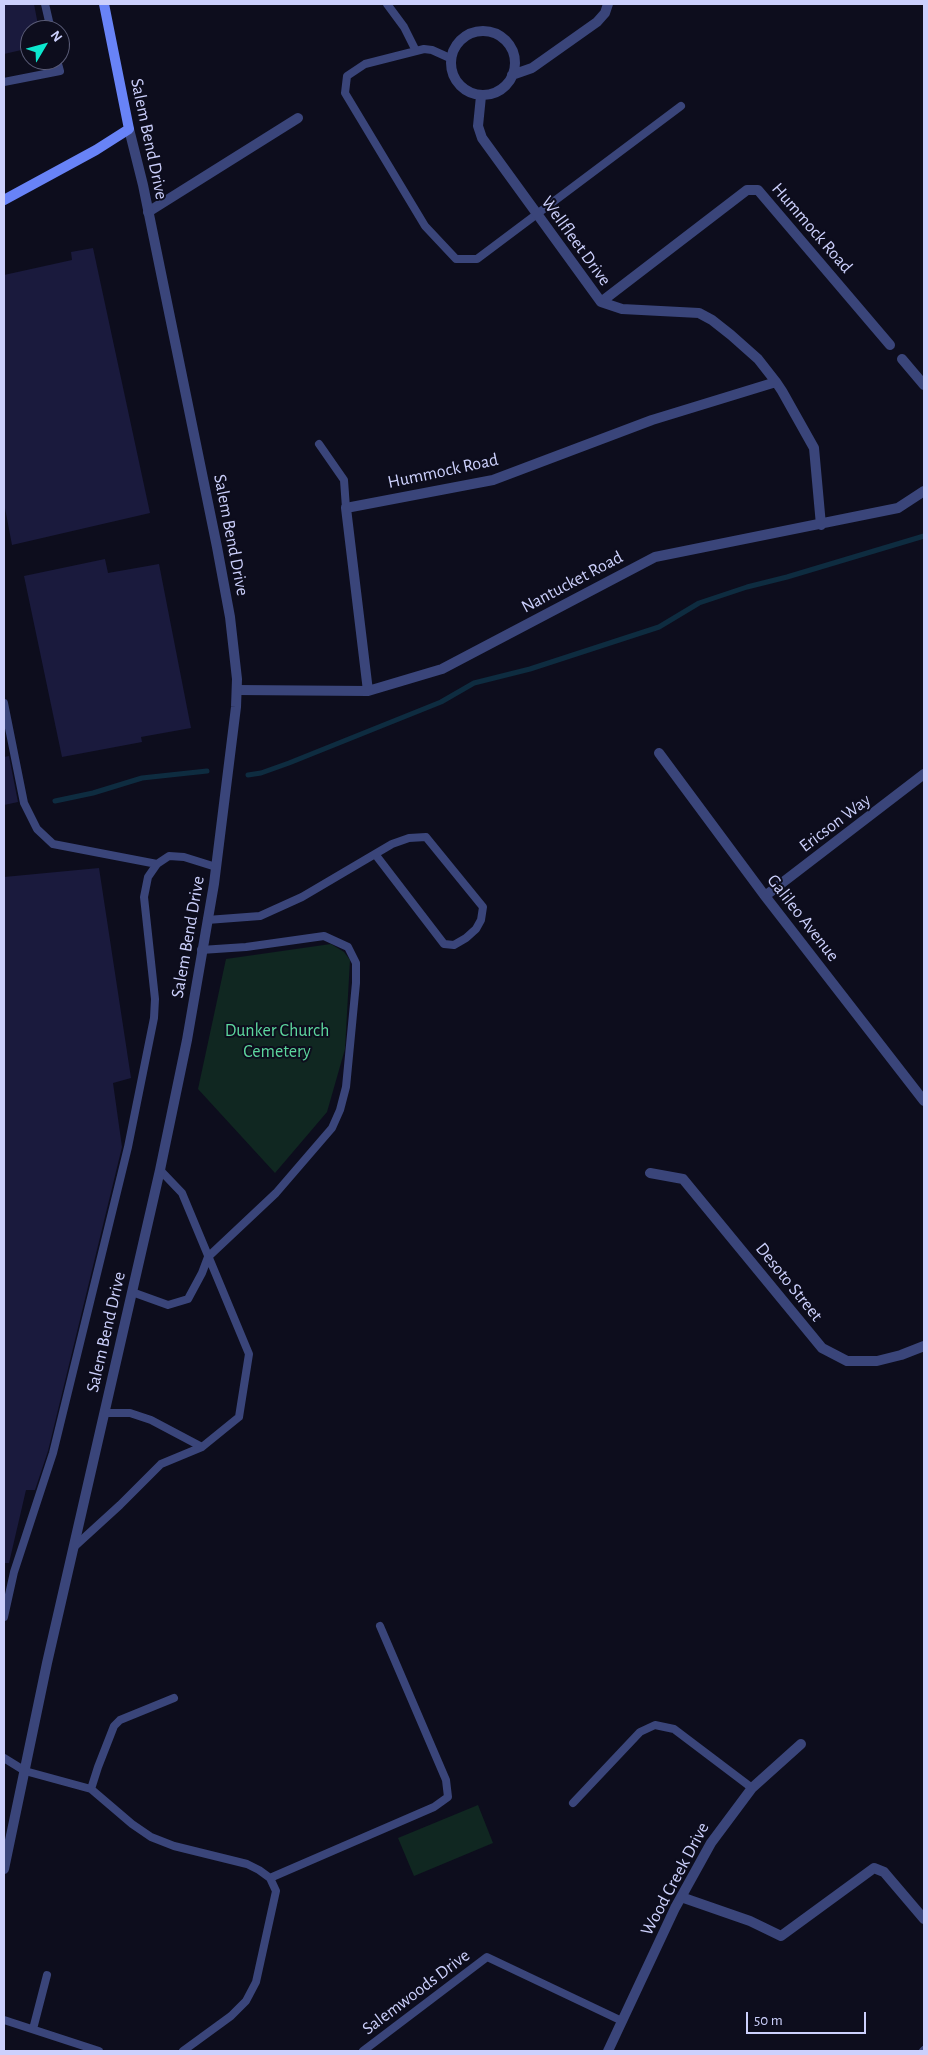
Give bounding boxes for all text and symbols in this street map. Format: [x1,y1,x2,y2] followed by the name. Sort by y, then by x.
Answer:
[20,20,70,70] north arrow
[48,28,65,45] text: N
[126,76,172,202] street label: Salem Bend Drive
[767,178,857,278] street label: Hummock Road
[536,192,616,290] street label: Wellfleet Drive
[386,449,500,493] street label: Hummock Road
[209,472,253,598] street label: Salem Bend Drive
[518,546,626,618] street label: Nantucket Road
[795,789,875,857] street label: Ericson Way
[762,870,844,966] street label: Galileo Avenue
[167,874,209,1000] street label: Salem Bend Drive
[225,1020,329,1062] park label: Dunker Church Cemetery
[751,1238,827,1326] street label: Desoto Street
[82,1269,130,1395] street label: Salem Bend Drive
[636,1819,714,1939] street label: Wood Creek Drive
[358,1944,474,2040] street label: Salemwoods Drive
[748,2002,868,2034] scale bar
[754,2013,783,2028] text: 50 m

